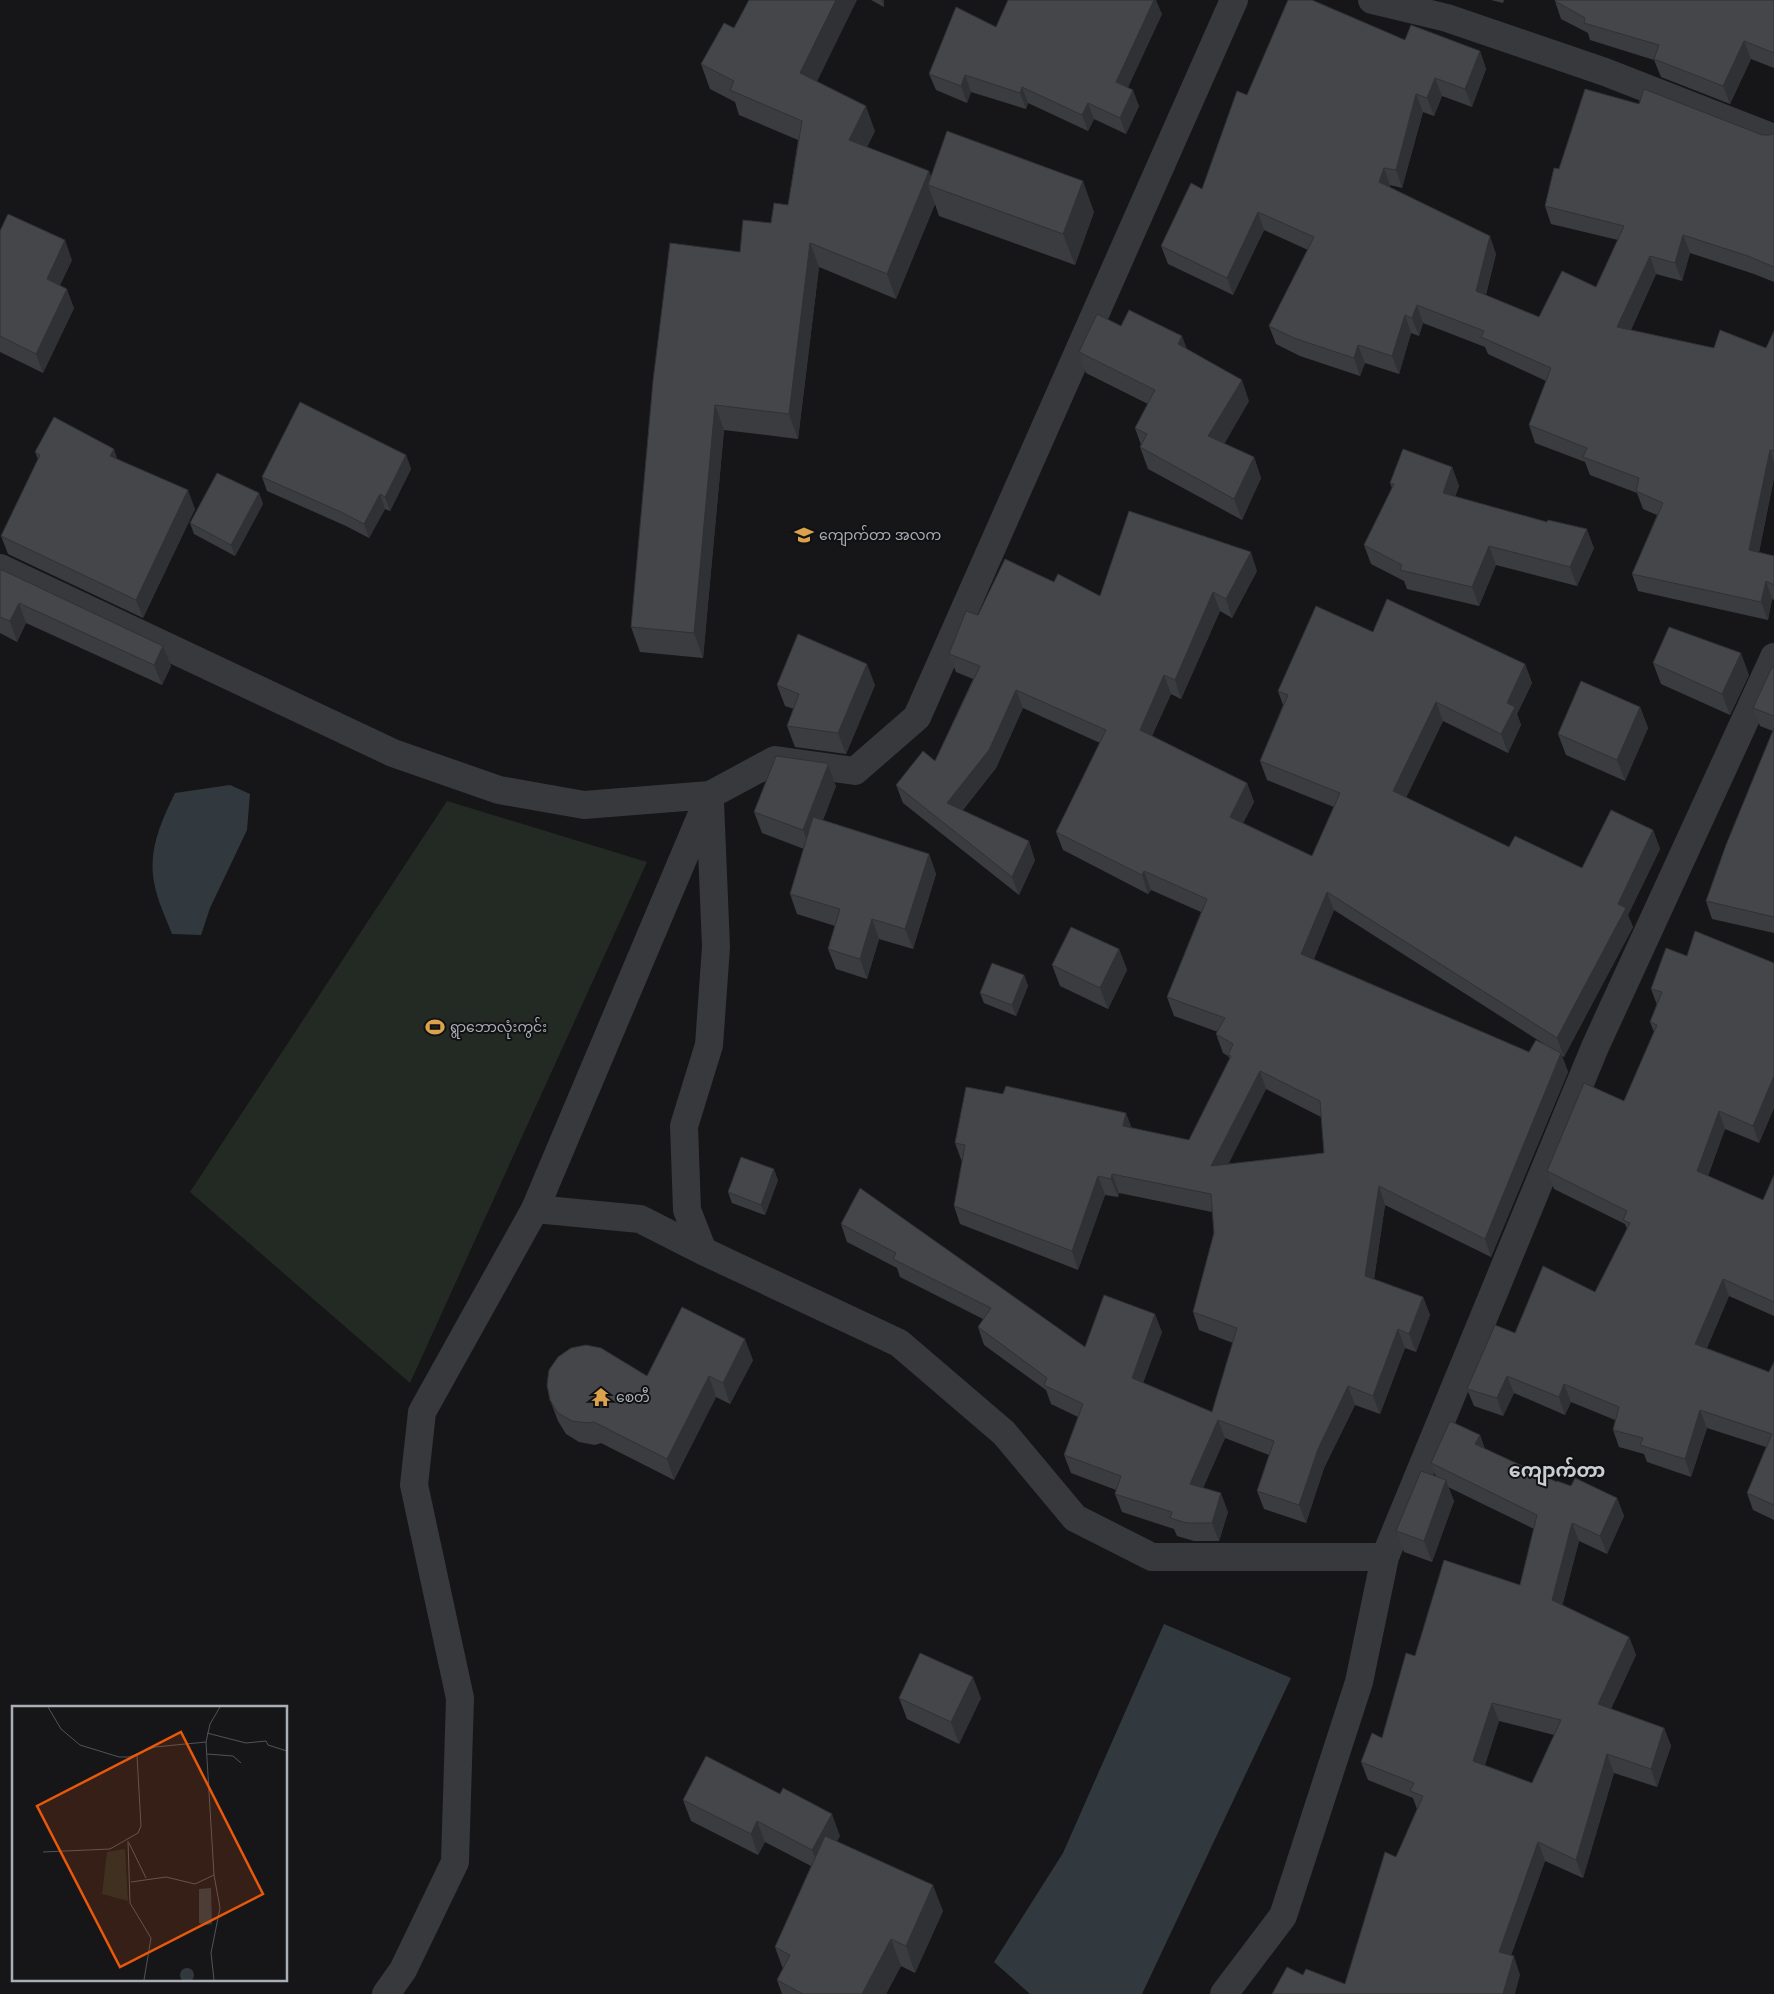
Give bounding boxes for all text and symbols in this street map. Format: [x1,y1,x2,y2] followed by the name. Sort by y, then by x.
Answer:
[793,524,815,546] school or university icon: ကျောက်တာ အလက
[819,525,941,547] place label: ကျောက်တာ အလက
[424,1016,446,1038] sports icon: ရွာဘောလုံးကွင်း
[450,1017,547,1039] place label: ရွာဘောလုံးကွင်း
[590,1386,612,1408] temple icon: စေတီ
[616,1387,650,1406] place label: စေတီ
[1509,1457,1605,1487] district label: ကျောက်တာ
[12,1706,288,1982] inset map

